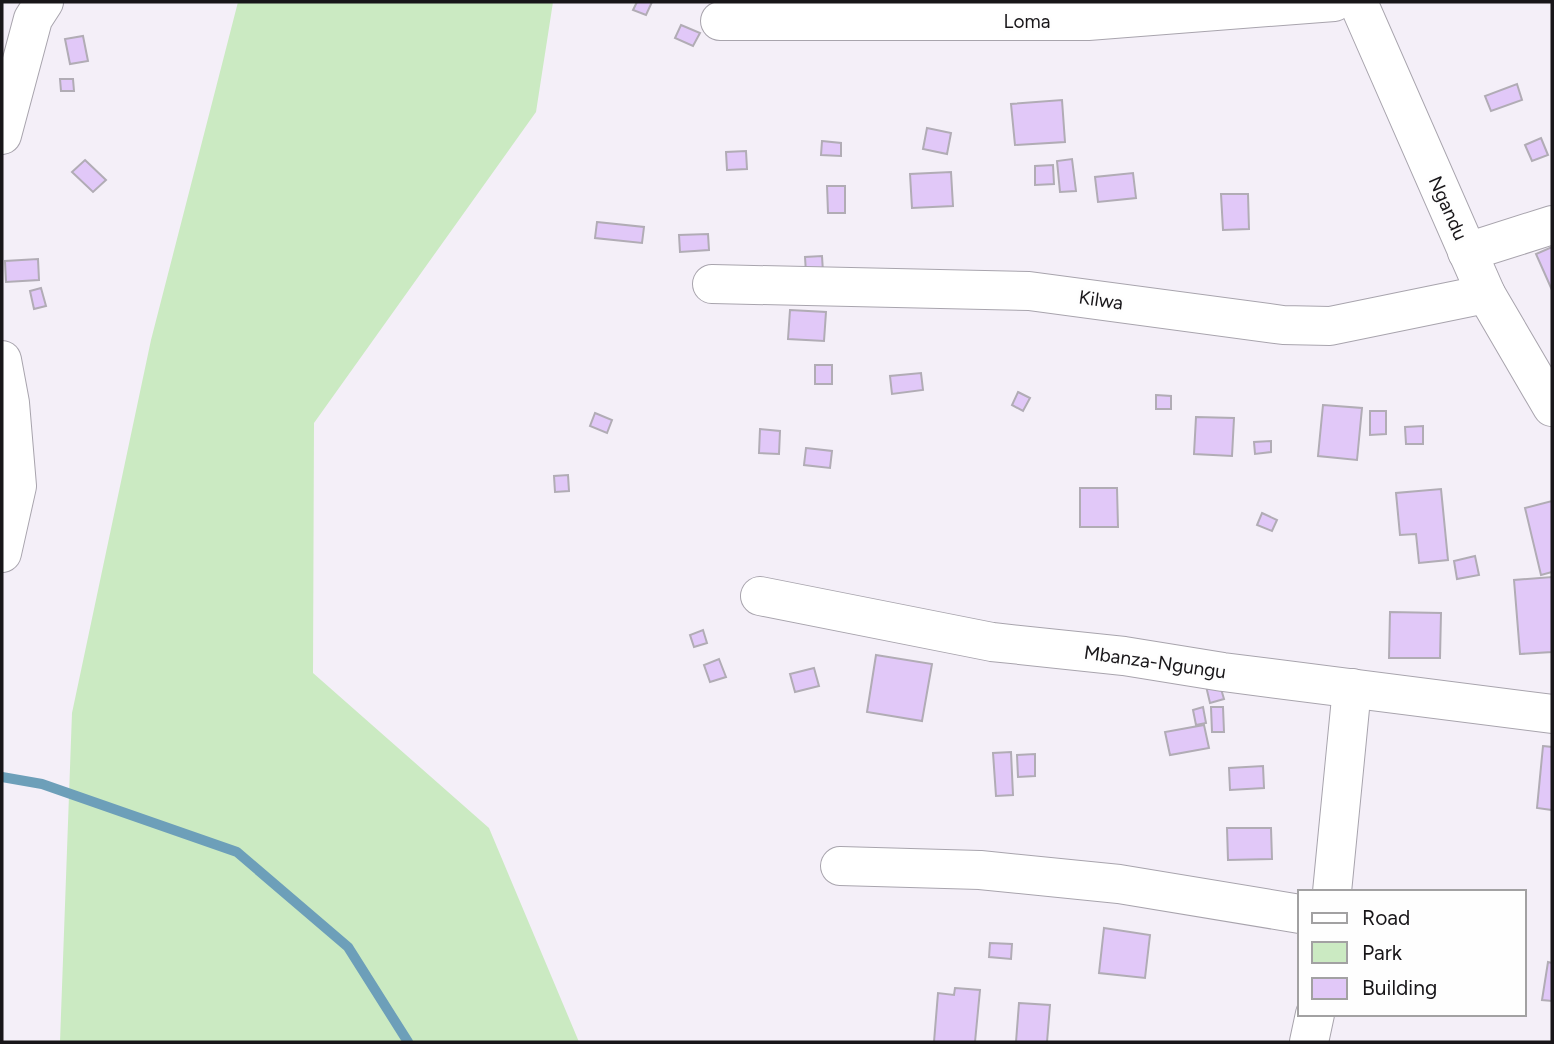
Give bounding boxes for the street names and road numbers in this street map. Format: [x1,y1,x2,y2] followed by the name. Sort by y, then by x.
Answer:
[1004,10,1050,33] street label: Loma
[1424,172,1472,244] street label: Ngandu
[1077,286,1125,314] street label: Kilwa
[1082,641,1228,683] street label: Mbanza-Ngungu

